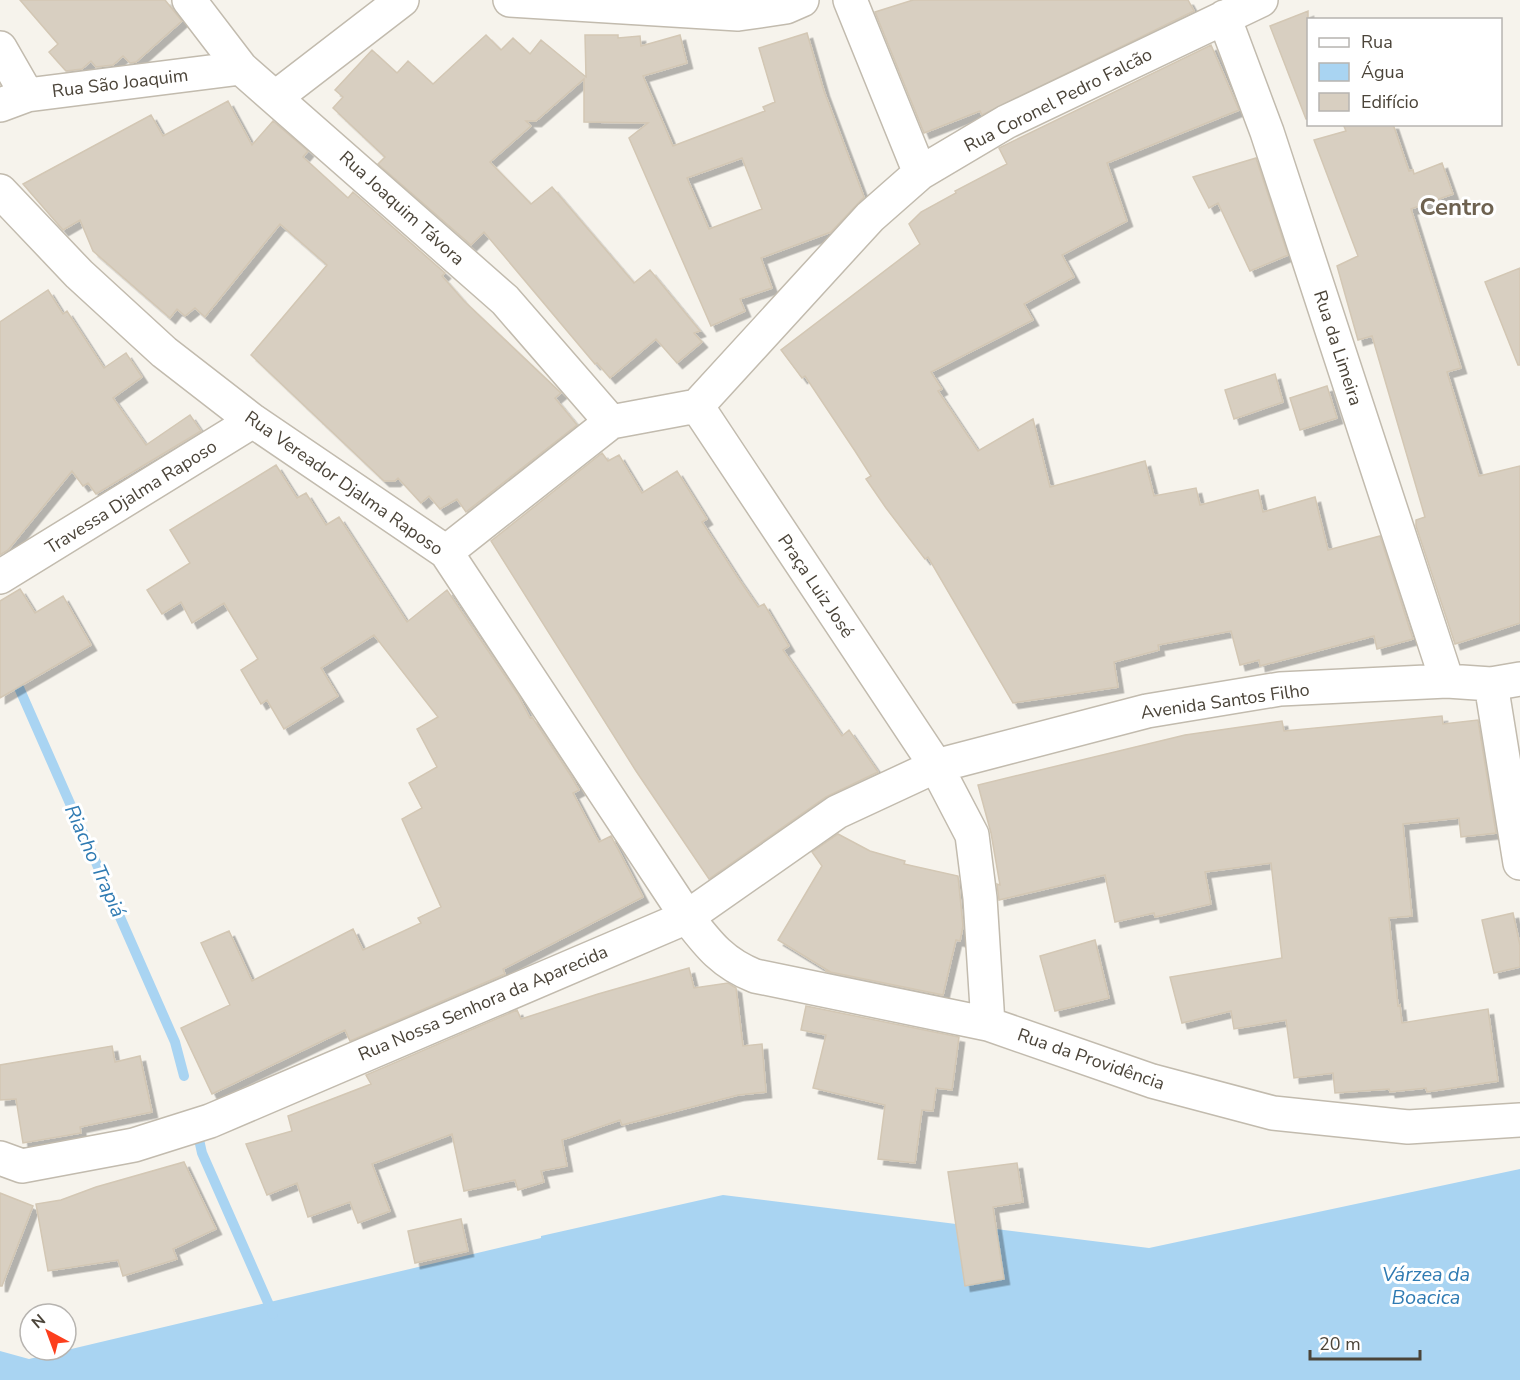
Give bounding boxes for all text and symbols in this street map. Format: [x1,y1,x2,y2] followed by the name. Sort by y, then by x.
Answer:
[1307,18,1502,126] legend
[1361,30,1393,54] text: Rua
[960,42,1156,158] street label: Rua Coronel Pedro Falcão
[1361,60,1404,84] text: Água
[50,63,190,103] street label: Rua São Joaquim
[1361,90,1419,114] text: Edifício
[334,145,470,271] street label: Rua Joaquim Távora
[1420,191,1494,223] district label: Centro
[1308,287,1368,409] street label: Rua da Limeira
[240,405,448,561] street label: Rua Vereador Djalma Raposo
[41,434,221,560] street label: Travessa Djalma Raposo
[772,529,860,643] street label: Praça Luiz José
[1139,677,1311,725] street label: Avenida Santos Filho
[58,800,132,922] water label: Riacho Trapiá
[354,939,612,1067] street label: Rua Nossa Senhora da Aparecida
[1014,1023,1168,1095] street label: Rua da Providência
[1382,1261,1470,1311] water label: Várzea da Boacica
[18,1302,78,1362] north arrow
[27,1309,51,1334] text: N
[1310,1323,1420,1361] scale bar
[1319,1332,1361,1356] text: 20 m

